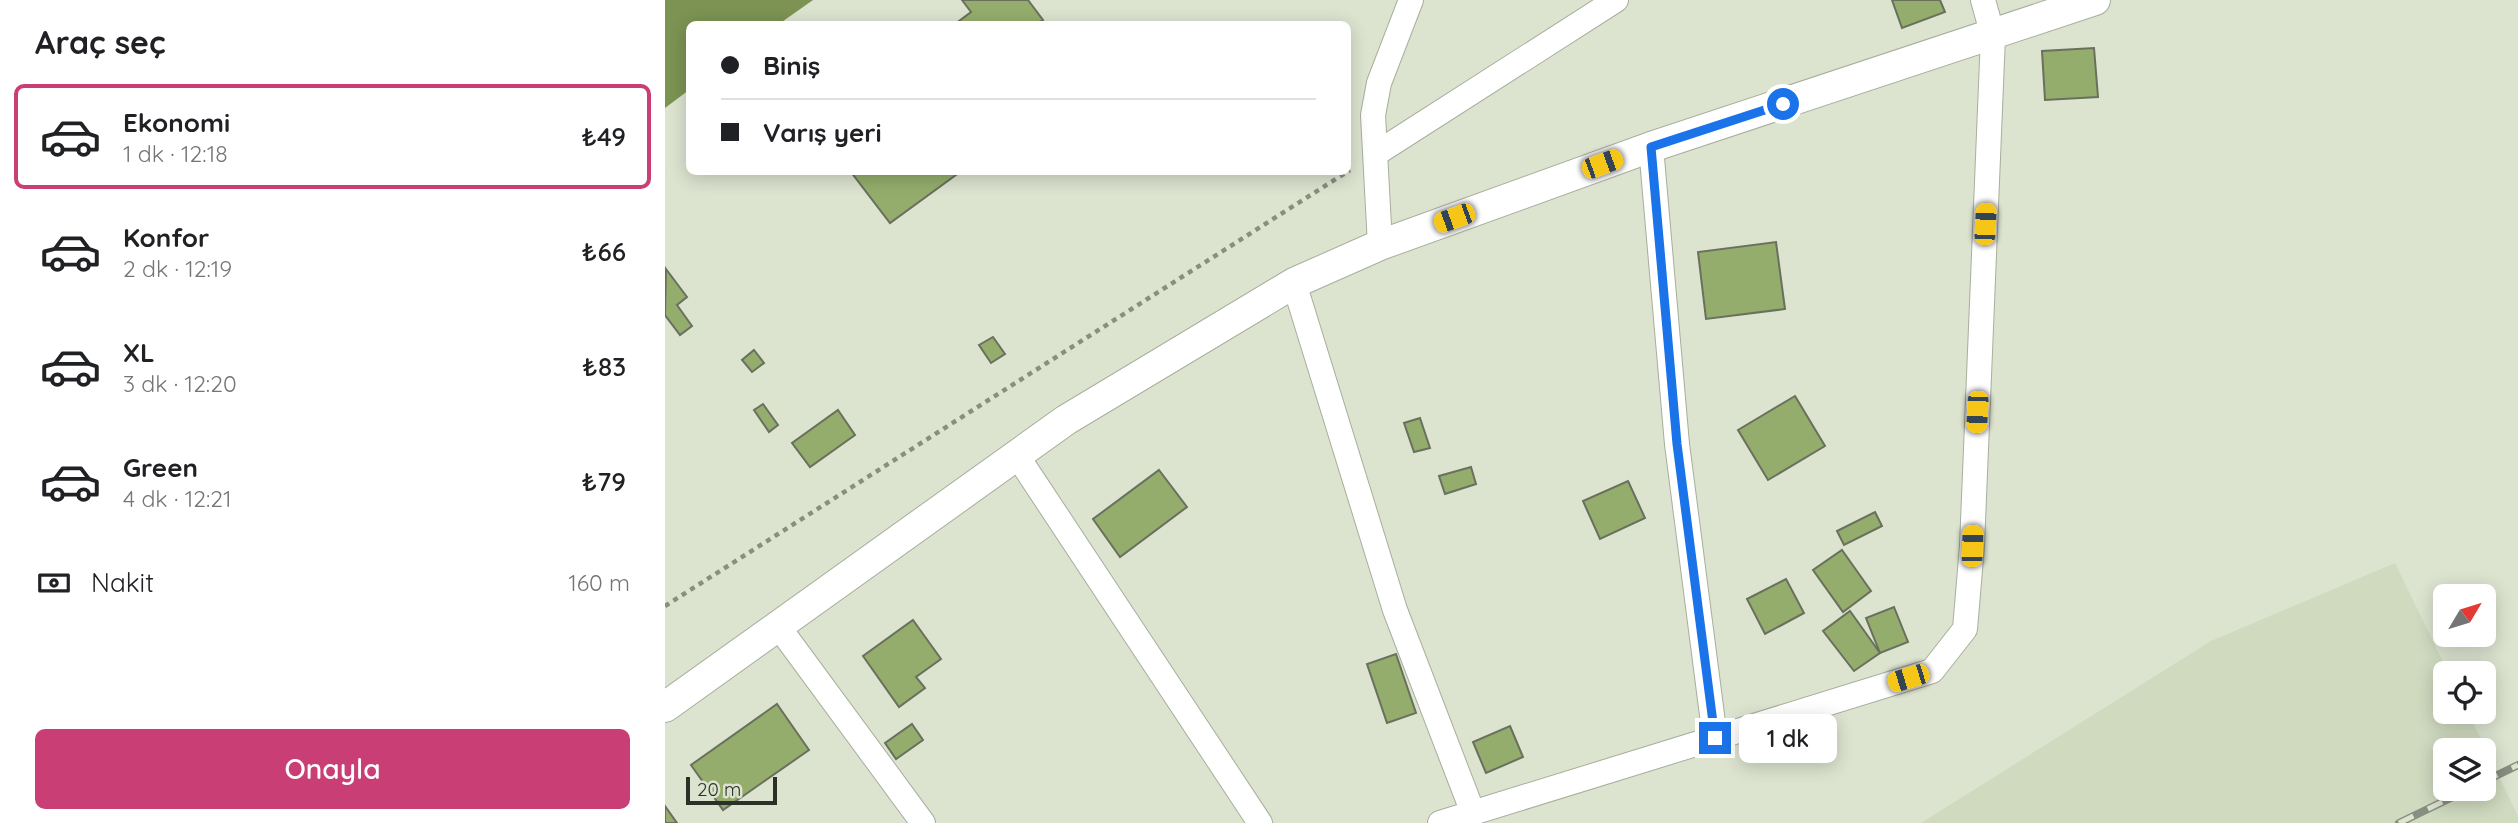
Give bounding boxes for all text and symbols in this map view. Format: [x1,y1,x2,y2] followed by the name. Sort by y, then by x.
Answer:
[35,22,166,62] text: Araç seç
[763,49,820,82] text: Biniş
[1767,88,1799,120] route start
[39,105,102,168] icon: car
[123,106,230,139] text: Ekonomi
[763,116,882,149] text: Varış yeri
[581,120,626,153] text: ₺49
[123,139,228,168] text: 1 dk · 12:18
[1579,147,1626,181] car
[1431,201,1478,235] car
[1974,202,1997,246] car
[39,220,102,283] icon: car
[123,221,209,254] text: Konfor
[582,235,626,268] text: ₺66
[123,254,232,283] text: 2 dk · 12:19
[39,335,102,398] icon: car
[123,336,155,369] text: XL
[582,350,626,383] text: ₺83
[123,369,237,398] text: 3 dk · 12:20
[1966,390,1989,434] car
[39,450,102,513] icon: car
[123,451,198,484] text: Green
[581,465,626,498] text: ₺79
[123,484,232,513] text: 4 dk · 12:21
[1961,525,1984,567] car
[35,564,73,602] icon: cash
[91,566,154,599] text: Nakit
[568,568,630,597] text: 160 m
[2433,584,2495,648] north arrow
[2433,584,2496,801] map controls
[2433,661,2496,724] button: locate
[1885,662,1932,694] car
[1739,714,1837,762] callout: 1 dk
[1699,722,1731,754] route end
[1767,724,1809,753] text: 1 dk
[35,729,630,809] button: Onayla
[2433,738,2496,801] button: layers
[686,774,777,806] scale bar
[697,777,741,801] text: 20 m

